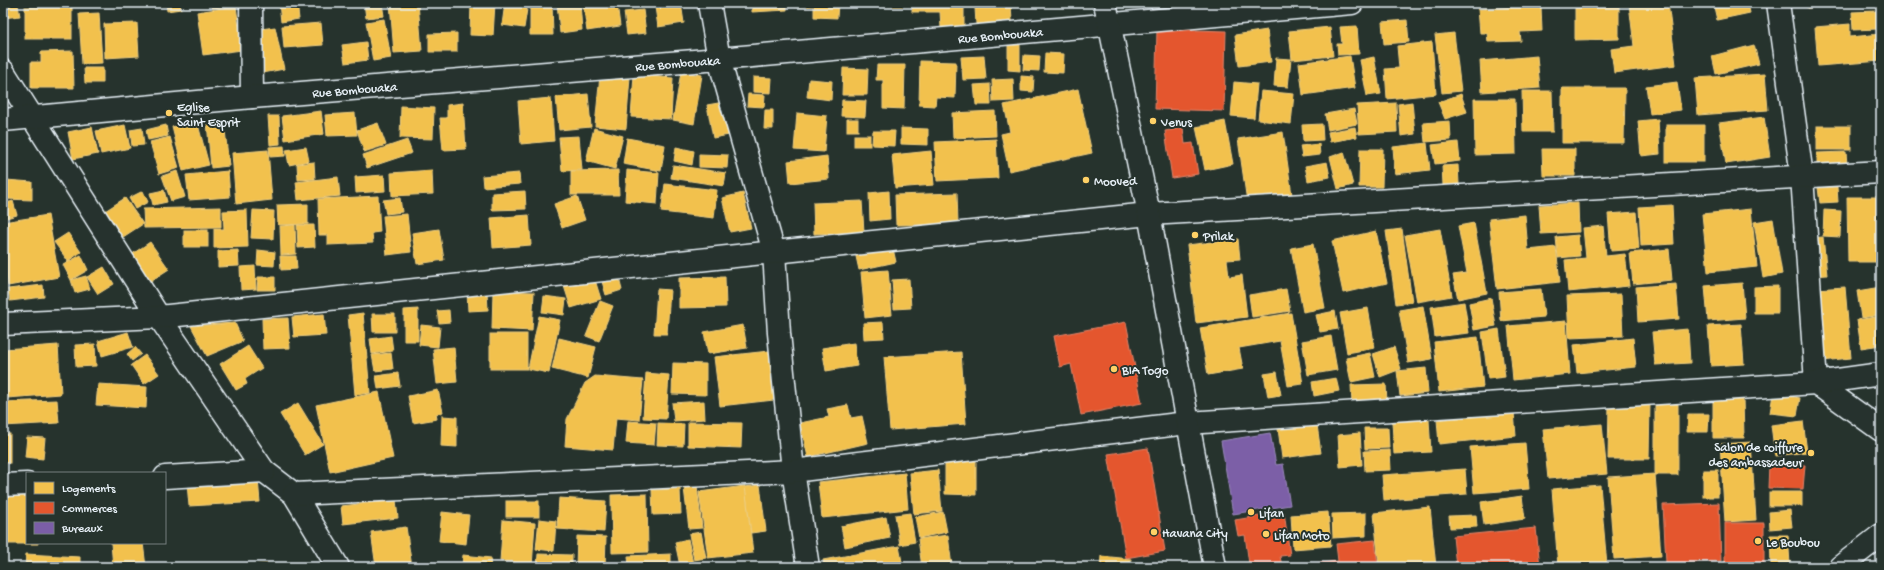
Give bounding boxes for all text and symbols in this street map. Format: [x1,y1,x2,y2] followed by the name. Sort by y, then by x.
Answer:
[957,25,1044,48] street label: Rue Bombouaka
[635,54,722,76] street label: Rue Bombouaka
[312,80,399,102] street label: Rue Bombouaka
[177,101,241,131] place label: Eglise Saint Esprit
[164,108,174,118] marker: Eglise Saint Esprit
[1148,116,1158,126] marker: Venus
[1160,116,1193,131] place label: Venus
[1081,175,1091,185] marker: Mooved
[1094,175,1138,190] place label: Mooved
[1190,230,1200,240] marker: Prilak
[1202,230,1235,245] place label: Prilak
[1109,364,1119,374] marker: BIA Togo
[1121,364,1169,379] place label: BIA Togo
[1708,441,1804,471] place label: Salon de coiffure des ambassadeur
[1806,448,1816,458] marker: Salon de coiffure des ambassadeur
[26,472,166,544] legend
[62,483,116,497] text: Logements
[62,503,117,517] text: Commerces
[1246,507,1256,517] marker: Lifan
[1259,507,1285,522] place label: Lifan
[61,523,104,537] text: Bureaux
[1149,527,1159,537] marker: Havana City
[1162,527,1228,542] place label: Havana City
[1261,529,1271,539] marker: Lifan Moto
[1274,529,1330,544] place label: Lifan Moto
[1753,536,1763,546] marker: Le Boubou
[1766,536,1820,551] place label: Le Boubou

